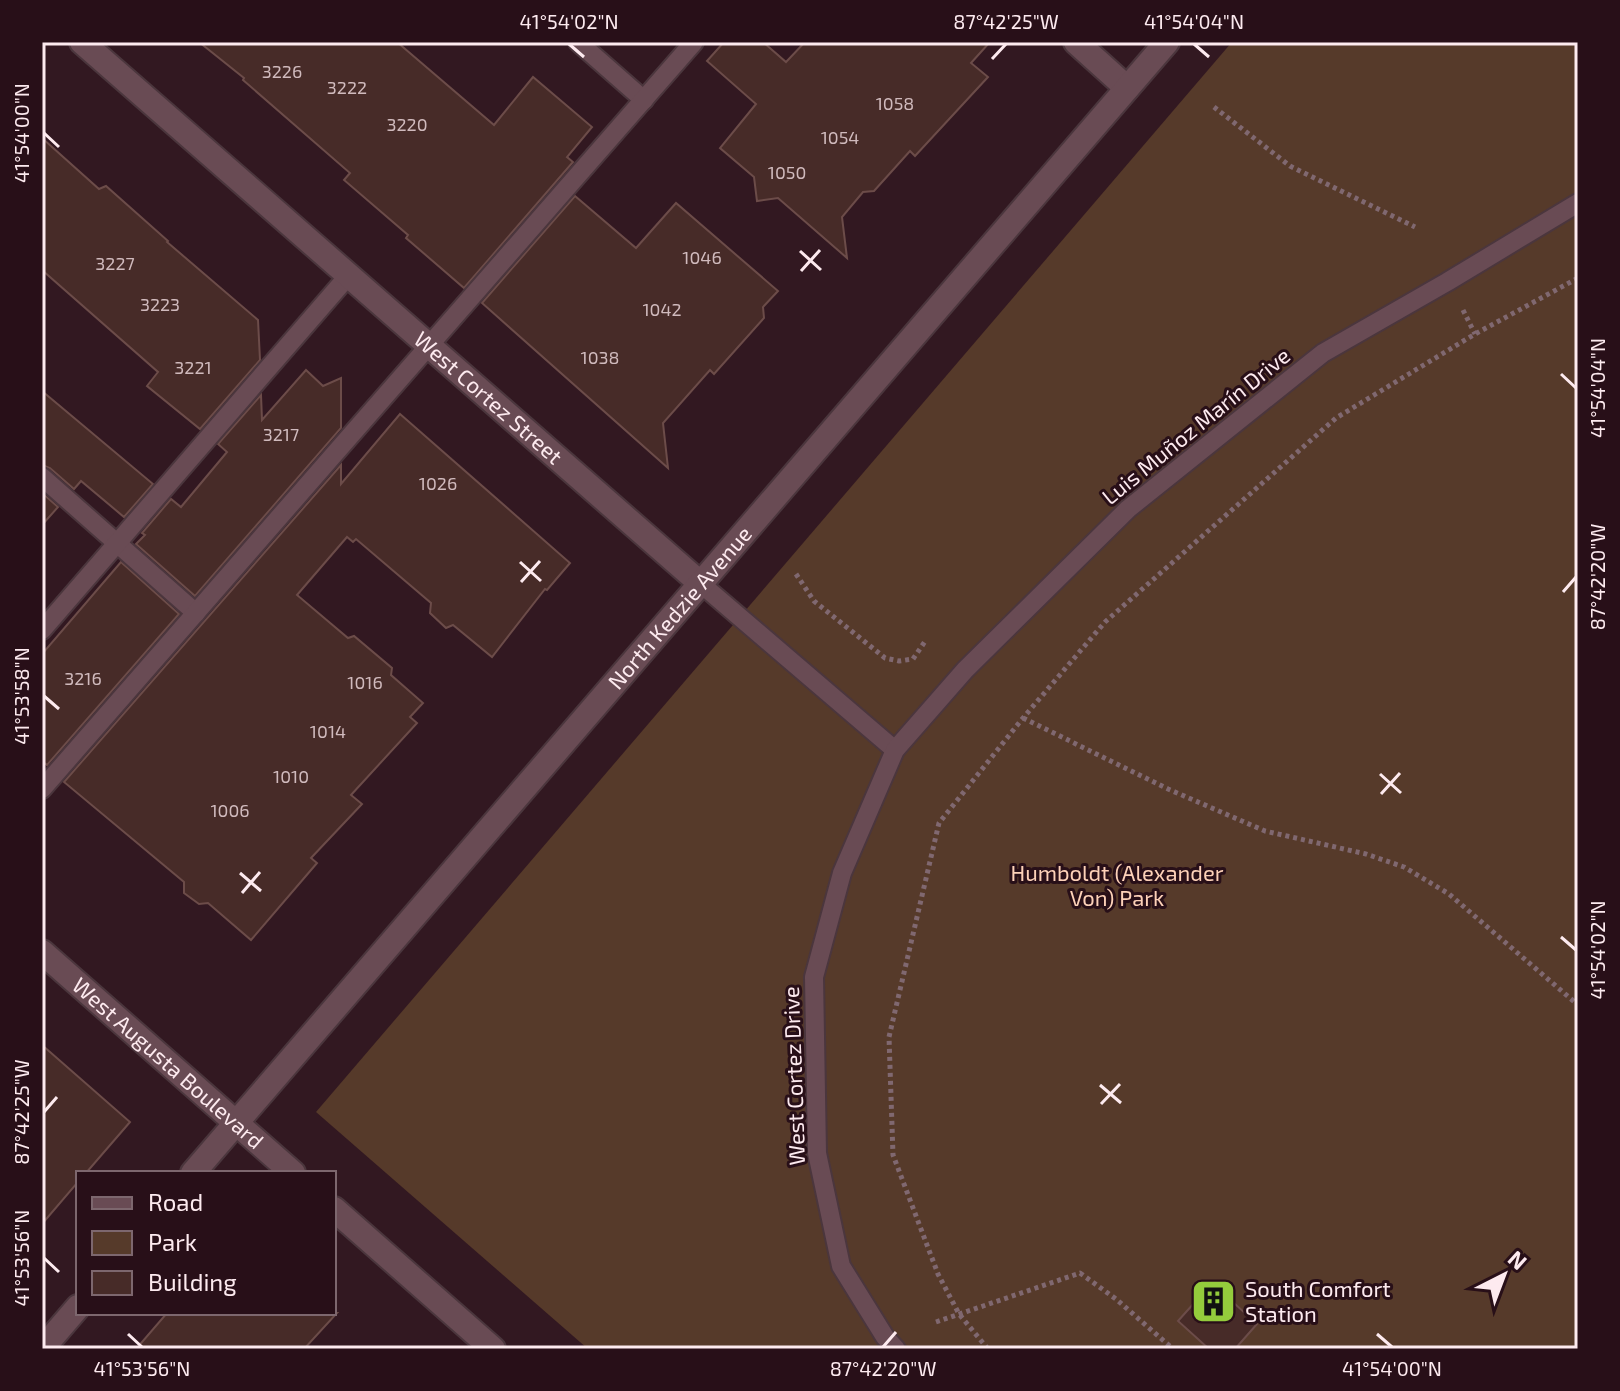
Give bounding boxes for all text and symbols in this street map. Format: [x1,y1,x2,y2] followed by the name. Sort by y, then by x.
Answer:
[519,9,619,33] text: 41°54'02"N
[953,9,1059,33] text: 87°42'25"W
[1144,9,1244,33] text: 41°54'04"N
[262,60,302,82] house number: 3226
[327,76,367,98] house number: 3222
[9,83,33,183] text: 41°54'00"N
[876,92,914,114] house number: 1058
[386,113,428,135] house number: 3220
[821,126,859,148] house number: 1054
[768,161,806,183] house number: 1050
[682,246,722,268] house number: 1046
[95,252,135,274] house number: 3227
[140,293,180,315] house number: 3223
[642,298,682,320] house number: 1042
[410,325,568,469] street label: West Cortez Street
[1585,338,1609,438] text: 41°54'04"N
[1096,341,1295,509] street label: Luis Muñoz Marín Drive
[581,346,619,368] house number: 1038
[174,356,212,378] house number: 3221
[263,423,299,445] house number: 3217
[419,472,457,494] house number: 1026
[602,520,756,694] street label: North Kedzie Avenue
[1585,524,1609,630] text: 87°42'20"W
[9,647,33,745] text: 41°53'58"N
[64,667,102,689] house number: 3216
[347,671,383,693] house number: 1016
[310,720,346,742] house number: 1014
[273,765,309,787] house number: 1010
[210,799,250,821] house number: 1006
[1010,859,1224,910] park label: Humboldt (Alexander Von) Park
[1585,900,1609,1000] text: 41°54'02"N
[68,971,270,1153] street label: West Augusta Boulevard
[777,986,809,1166] street label: West Cortez Drive
[9,1059,33,1165] text: 87°42'25"W
[76,1171,336,1315] legend
[148,1187,203,1216] text: Road
[9,1210,33,1306] text: 41°53'56"N
[148,1227,197,1256] text: Park
[1464,1235,1544,1315] north arrow
[1503,1244,1533,1274] text: N
[148,1267,237,1296] text: Building
[1245,1275,1391,1326] place label: South Comfort Station
[1190,1278,1238,1326] building icon: South Comfort Station
[94,1356,190,1380] text: 41°53'56"N
[830,1356,936,1380] text: 87°42'20"W
[1342,1356,1442,1380] text: 41°54'00"N

